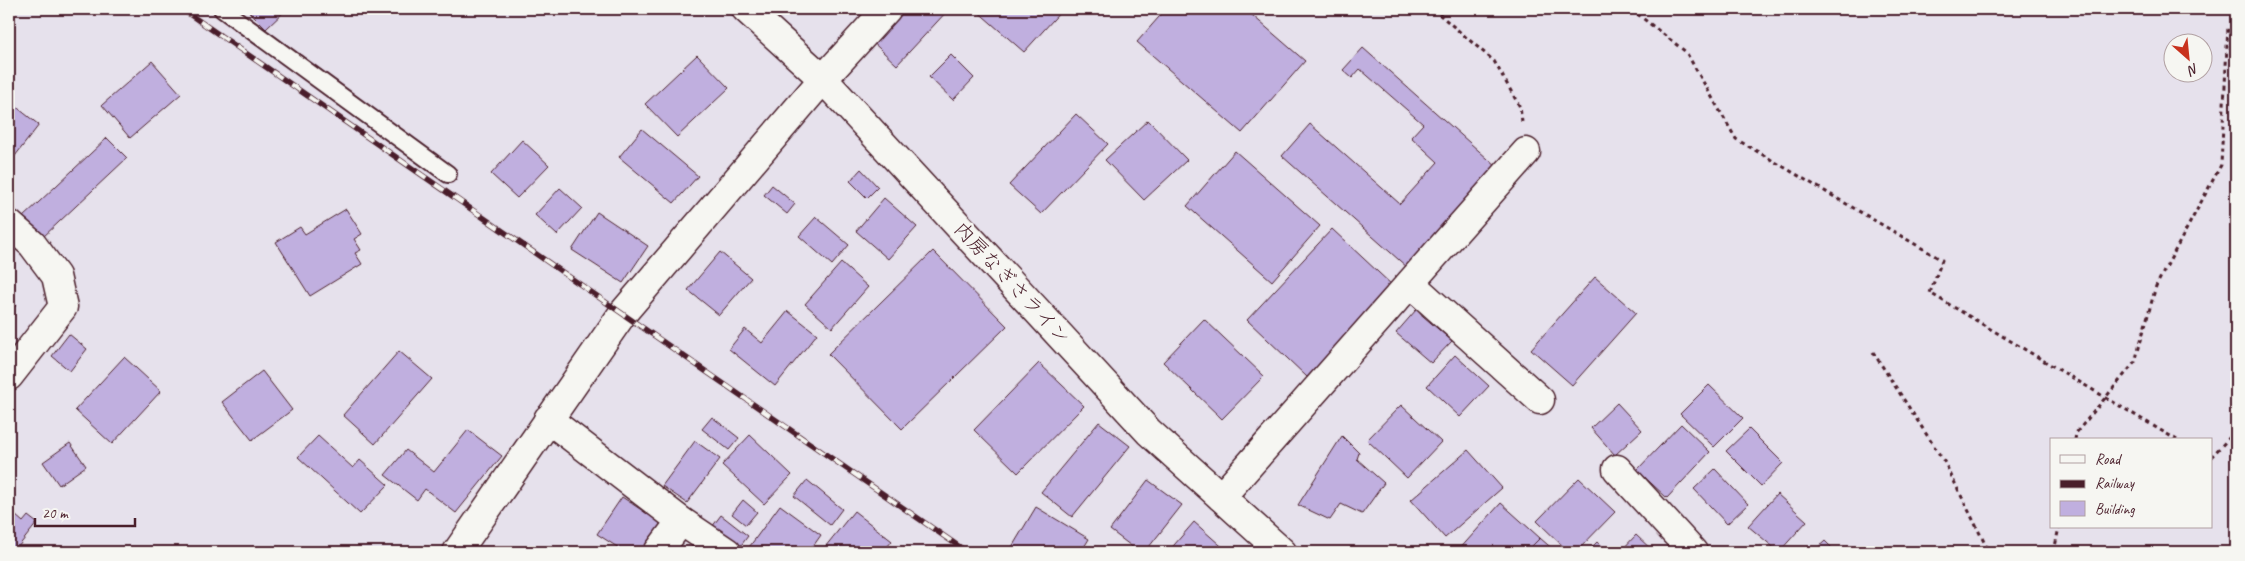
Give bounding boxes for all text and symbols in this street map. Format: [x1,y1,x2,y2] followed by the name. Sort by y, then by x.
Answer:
[2162,32,2212,82] north arrow
[2184,60,2201,80] text: N
[949,216,1075,350] street label: 内房なぎさライン
[2050,438,2212,528] legend
[2095,450,2122,469] text: Road
[2095,474,2136,493] text: Railway
[35,496,135,528] scale bar
[2095,500,2135,519] text: Building
[42,504,69,523] text: 20 m

